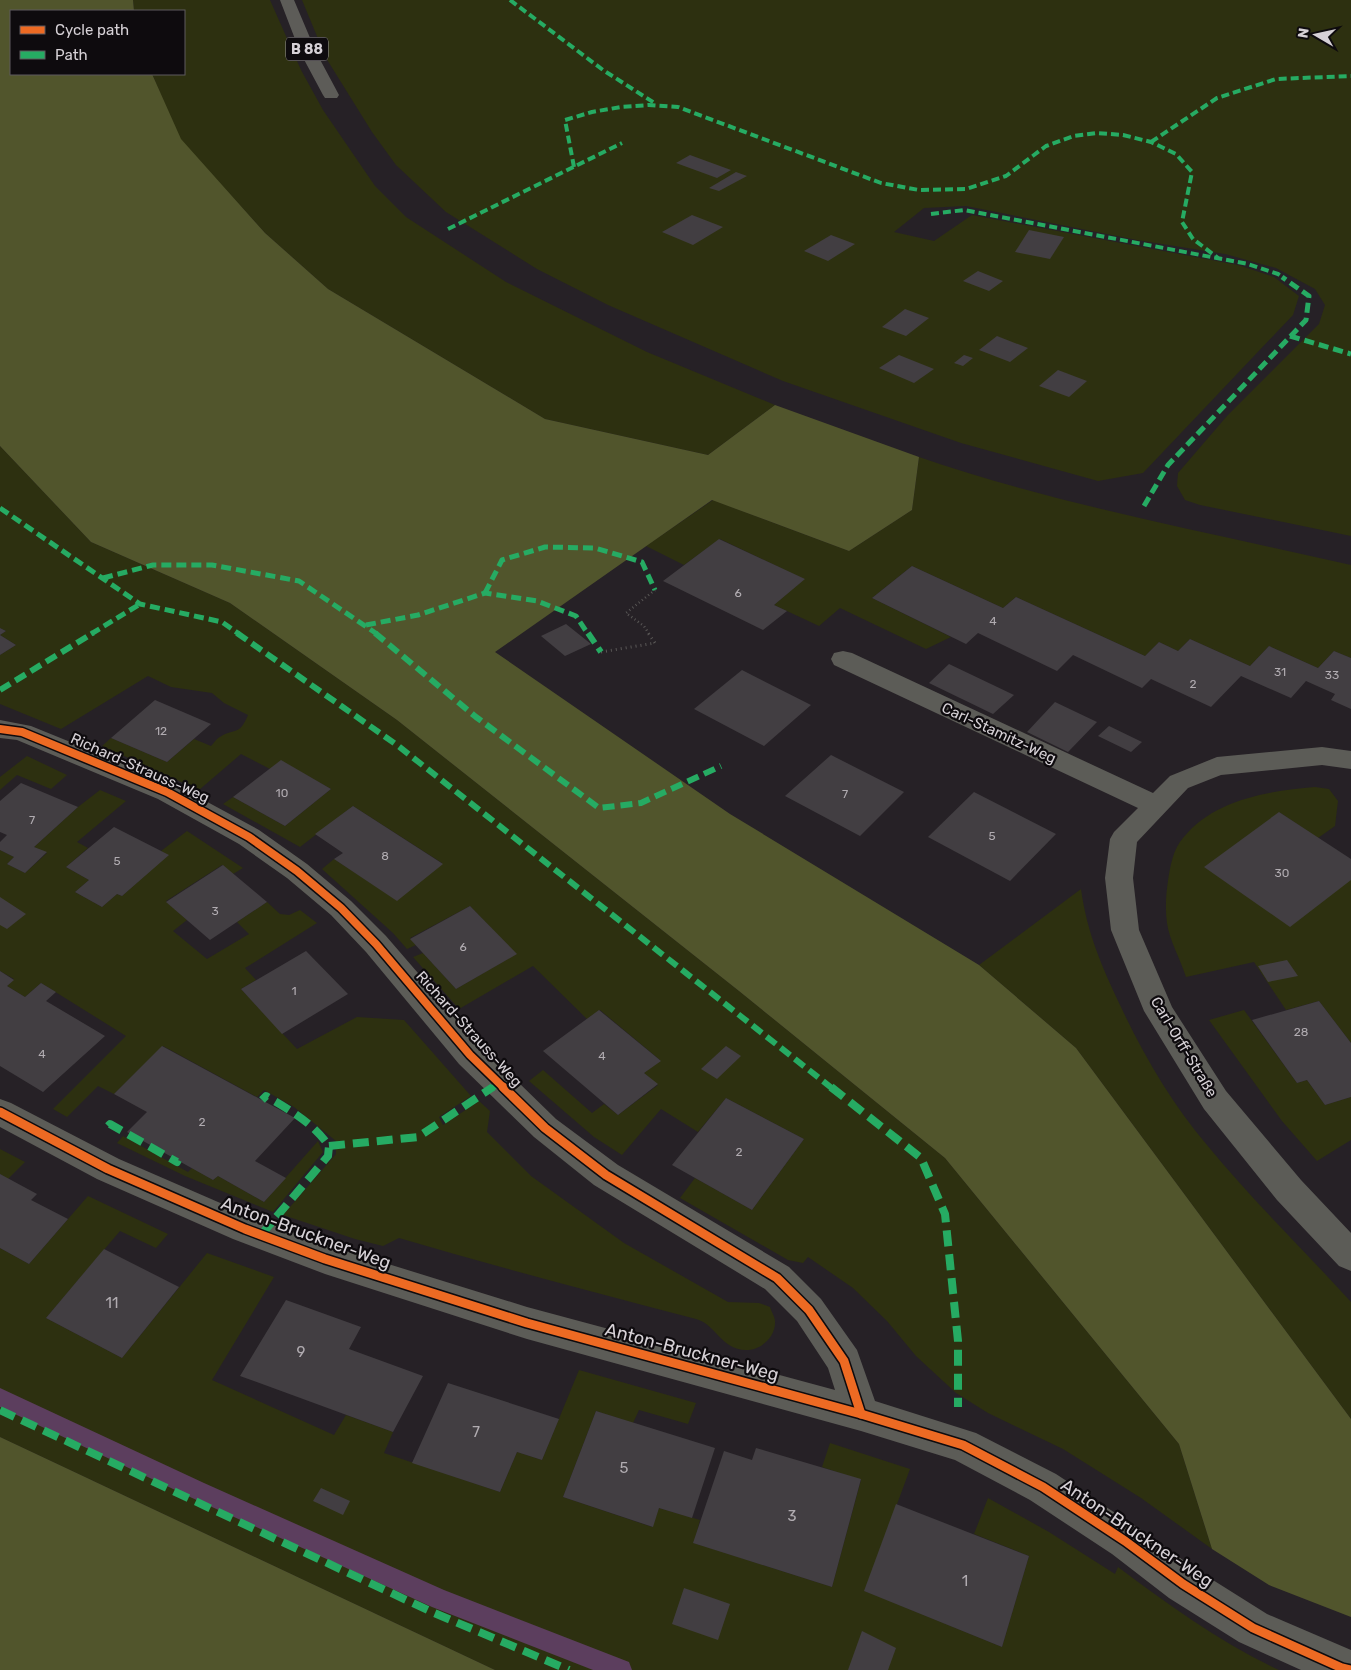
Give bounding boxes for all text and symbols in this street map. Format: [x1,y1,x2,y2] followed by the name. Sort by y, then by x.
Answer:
[10,10,185,75] legend
[1291,10,1341,60] north arrow
[55,21,129,39] text: Cycle path
[1294,27,1313,39] text: N
[286,38,328,61] road number: B 88
[55,46,88,64] text: Path
[734,586,742,600] house number: 6
[989,614,997,628] house number: 4
[1274,665,1286,679] house number: 31
[1325,668,1339,682] house number: 33
[1189,677,1197,691] house number: 2
[939,699,1059,767] street label: Carl-Stamitz-Weg
[155,724,167,738] house number: 12
[68,729,212,807] street label: Richard-Strauss-Weg
[276,786,288,800] house number: 10
[842,787,848,801] house number: 7
[29,813,35,827] house number: 7
[988,829,996,843] house number: 5
[381,849,389,863] house number: 8
[113,854,121,868] house number: 5
[1275,866,1289,880] house number: 30
[211,904,219,918] house number: 3
[459,940,467,954] house number: 6
[412,967,526,1091] street label: Richard-Strauss-Weg
[291,984,297,998] house number: 1
[1147,994,1221,1100] street label: Carl-Orff-Straße
[1294,1025,1308,1039] house number: 28
[38,1047,46,1061] house number: 4
[598,1049,606,1063] house number: 4
[198,1115,206,1129] house number: 2
[735,1145,743,1159] house number: 2
[218,1192,394,1274] street label: Anton-Bruckner-Weg
[106,1294,118,1312] house number: 11
[603,1318,781,1386] street label: Anton-Bruckner-Weg
[297,1343,306,1361] house number: 9
[472,1423,480,1441] house number: 7
[620,1459,629,1477] house number: 5
[1057,1474,1217,1592] street label: Anton-Bruckner-Weg
[787,1507,797,1525] house number: 3
[962,1572,968,1590] house number: 1

